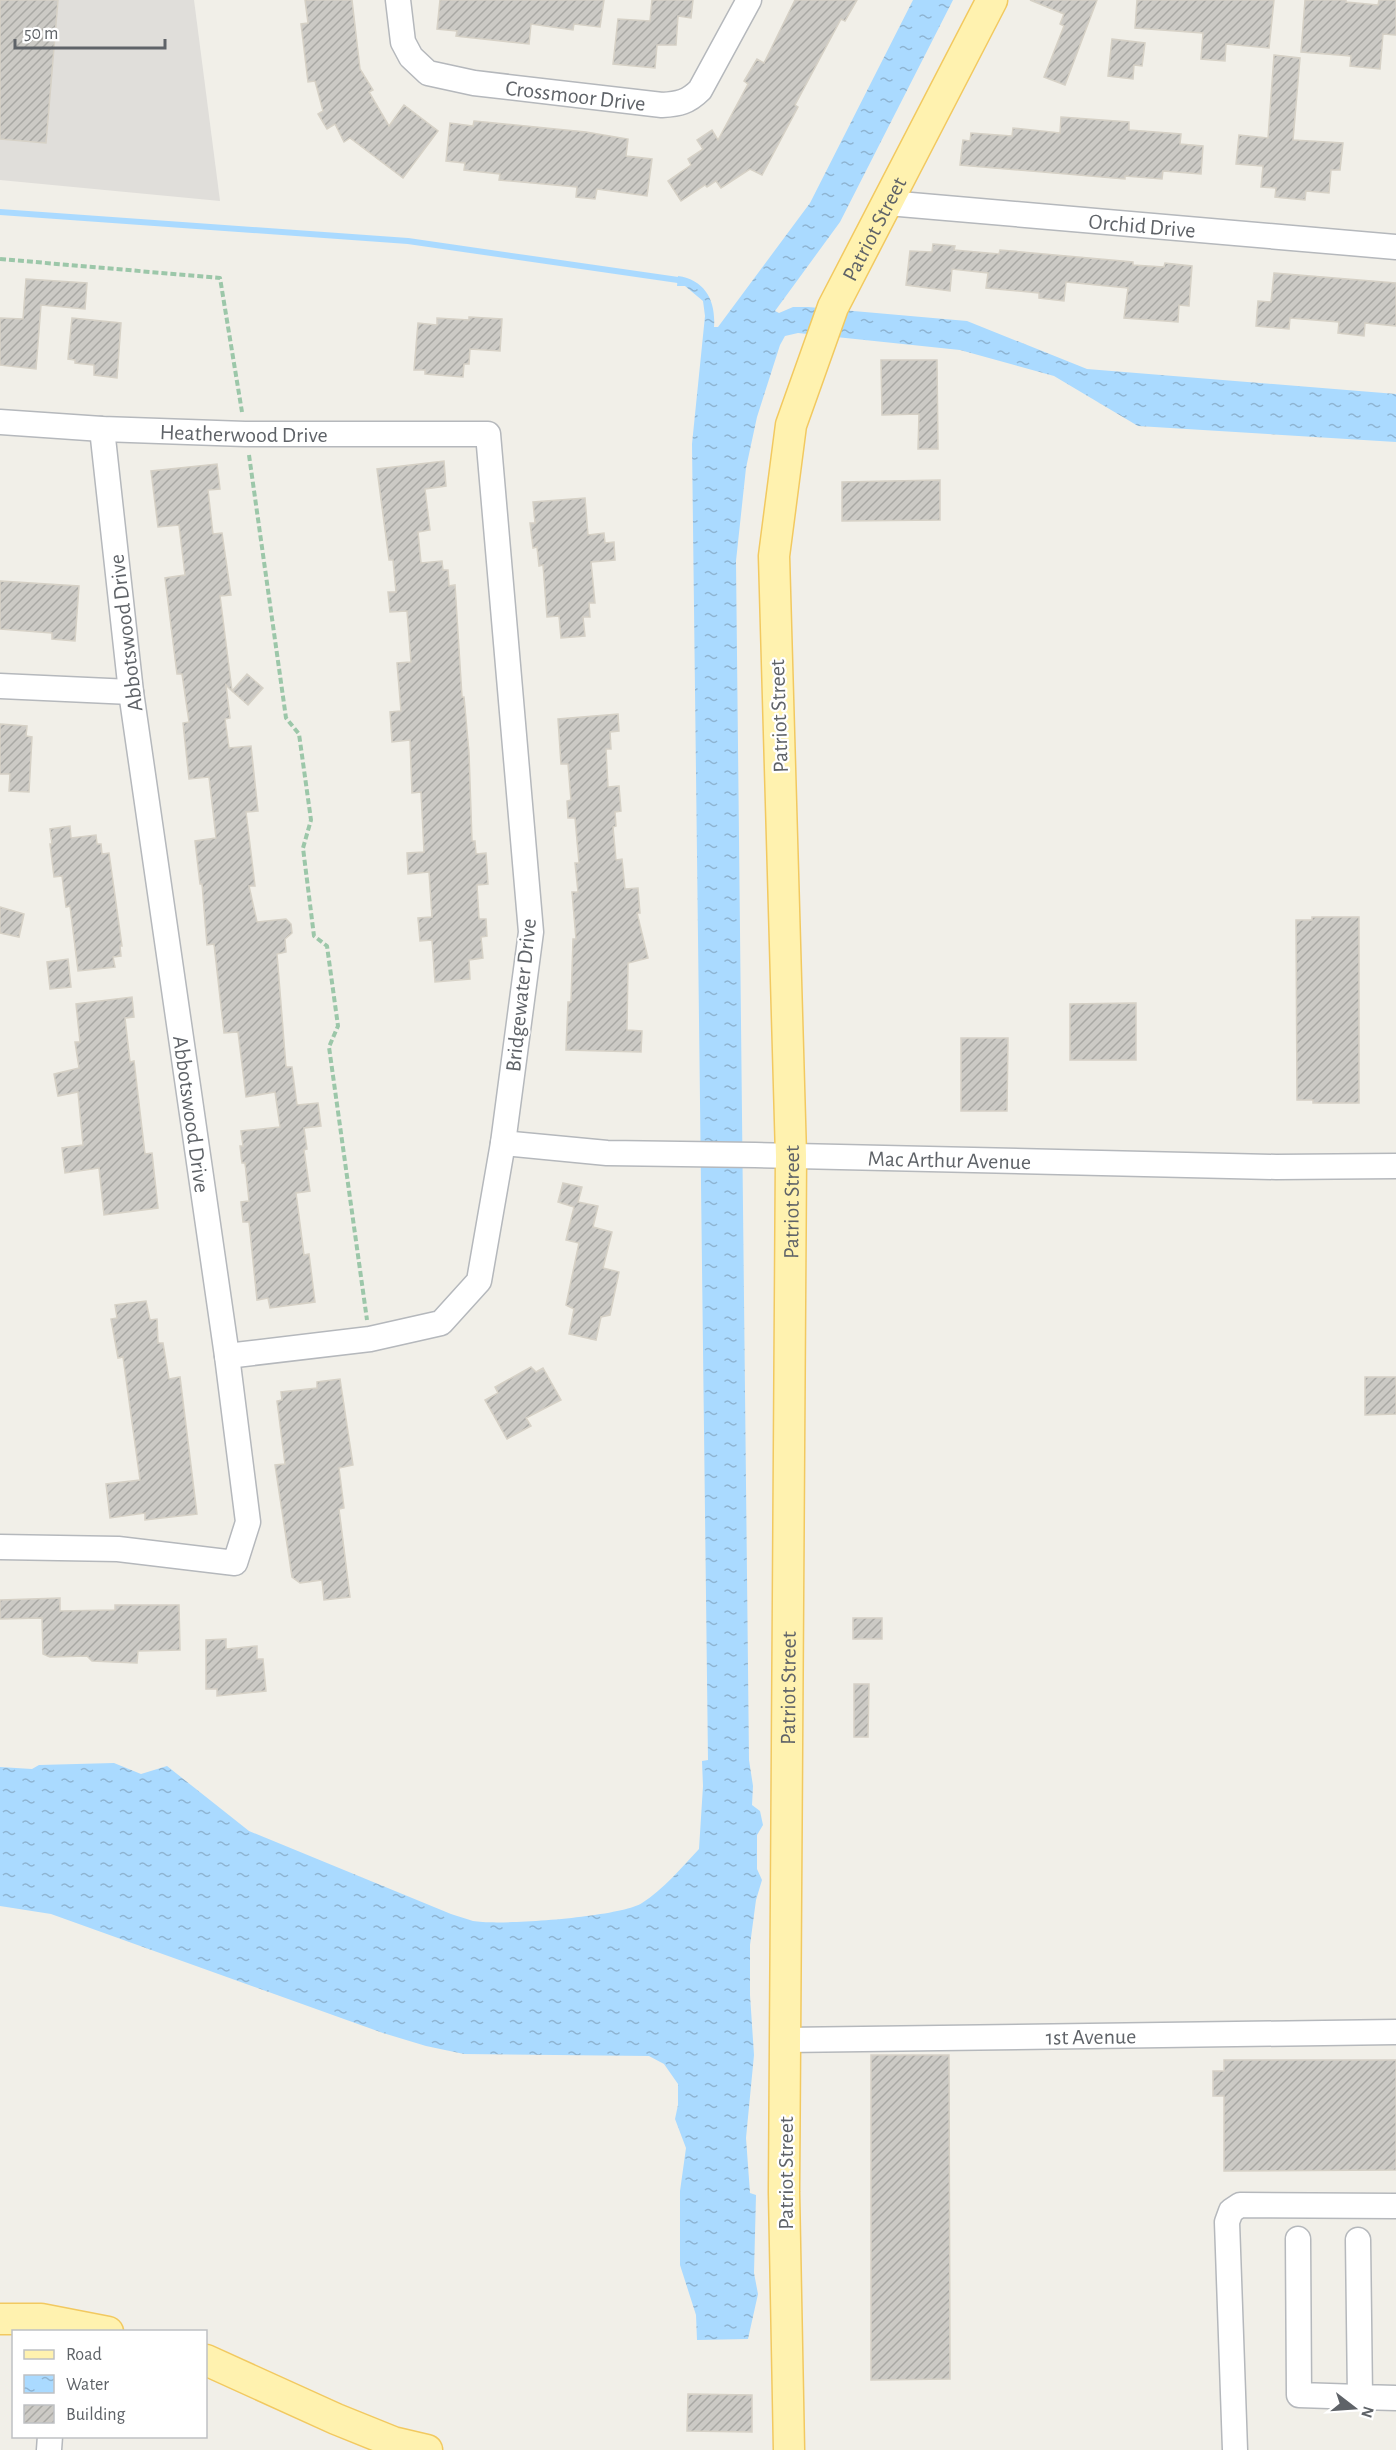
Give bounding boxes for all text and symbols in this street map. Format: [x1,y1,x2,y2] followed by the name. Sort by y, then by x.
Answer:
[15,12,165,50] scale bar
[24,25,58,43] text: 50 m
[504,77,647,115] street label: Crossmoor Drive
[839,173,910,285] street label: Patriot Street
[1088,210,1196,242] street label: Orchid Drive
[159,421,328,446] street label: Heatherwood Drive
[105,553,147,713] street label: Abbotswood Drive
[766,659,792,773] street label: Patriot Street
[502,917,540,1073] street label: Bridgewater Drive
[169,1034,213,1194] street label: Abbotswood Drive
[780,1145,803,1259] street label: Patriot Street
[867,1148,1031,1173] street label: Mac Arthur Avenue
[777,1631,800,1745] street label: Patriot Street
[1046,2025,1136,2049] street label: 1st Avenue
[775,2116,797,2230] street label: Patriot Street
[12,2330,207,2438] legend
[66,2346,102,2364] text: Road
[66,2376,109,2394] text: Water
[1324,2378,1384,2438] north arrow
[1358,2404,1377,2420] text: N
[66,2406,126,2424] text: Building

